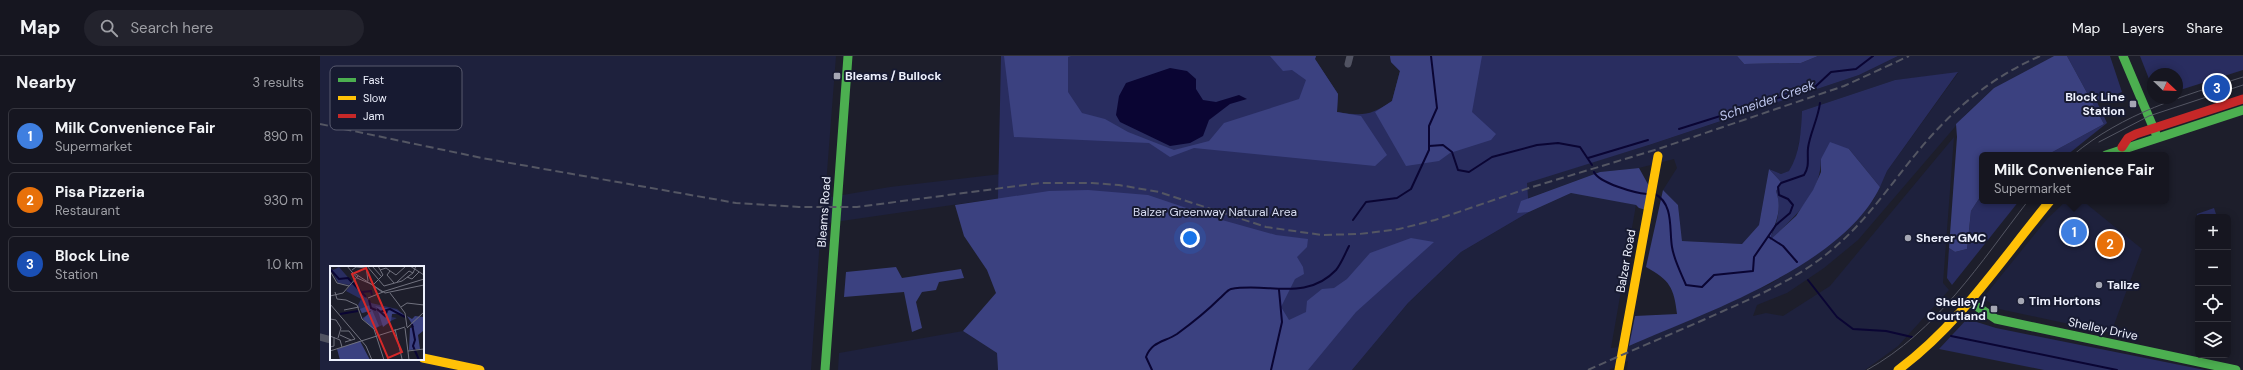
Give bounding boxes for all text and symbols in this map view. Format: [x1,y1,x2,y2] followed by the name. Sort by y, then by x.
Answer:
[84,10,364,46] search box
[20,15,60,40] text: Map
[98,17,120,39] icon: search
[130,18,213,38] text: Search here
[2072,19,2100,37] text: Map
[2122,19,2164,37] text: Layers
[2186,19,2223,37] text: Share
[330,66,462,130] legend
[845,68,942,84] place label: Bleams / Bullock
[2147,68,2183,104] north arrow
[16,71,76,93] text: Nearby
[832,71,842,81] marker: Bleams / Bullock
[363,73,384,87] text: Fast
[2204,73,2230,103] pin: 3
[252,74,304,91] text: 3 results
[1717,76,1818,125] water label: Schneider Creek
[2065,89,2125,119] place label: Block Line Station
[363,91,387,105] text: Slow
[2128,99,2138,109] marker: Block Line Station
[363,109,384,123] text: Jam
[55,118,215,138] text: Milk Convenience Fair
[28,128,32,145] text: 1
[263,128,303,145] text: 890 m
[55,138,132,155] text: Supermarket
[1979,152,2169,204] popup
[1994,160,2154,180] text: Milk Convenience Fair
[814,176,834,248] street label: Bleams Road
[1994,180,2071,197] text: Supermarket
[55,182,145,202] text: Pisa Pizzeria
[26,192,34,209] text: 2
[263,192,303,209] text: 930 m
[55,202,120,219] text: Restaurant
[1133,204,1297,220] park label: Balzer Greenway Natural Area
[2195,214,2231,358] map controls
[2195,214,2231,250] button: +
[2061,217,2087,247] pin: 1
[1180,228,1200,248] your location
[1613,228,1639,294] street label: Balzer Road
[2097,229,2123,259] pin: 2
[1916,230,1987,246] place label: Sherer GMC
[1903,233,1913,243] marker: Sherer GMC
[55,246,130,266] text: Block Line
[2195,250,2231,286] button: −
[26,256,34,273] text: 3
[266,256,303,273] text: 1.0 km
[55,266,98,283] text: Station
[330,266,424,360] inset map
[2107,277,2140,293] place label: Talize
[2094,280,2104,290] marker: Talize
[2195,286,2231,322] button: locate
[2029,293,2101,309] place label: Tim Hortons
[1927,294,1986,324] place label: Shelley / Courtland
[2016,296,2026,306] marker: Tim Hortons
[1989,304,1999,314] marker: Shelley / Courtland
[2067,314,2140,344] street label: Shelley Drive
[2195,322,2231,358] button: layers

